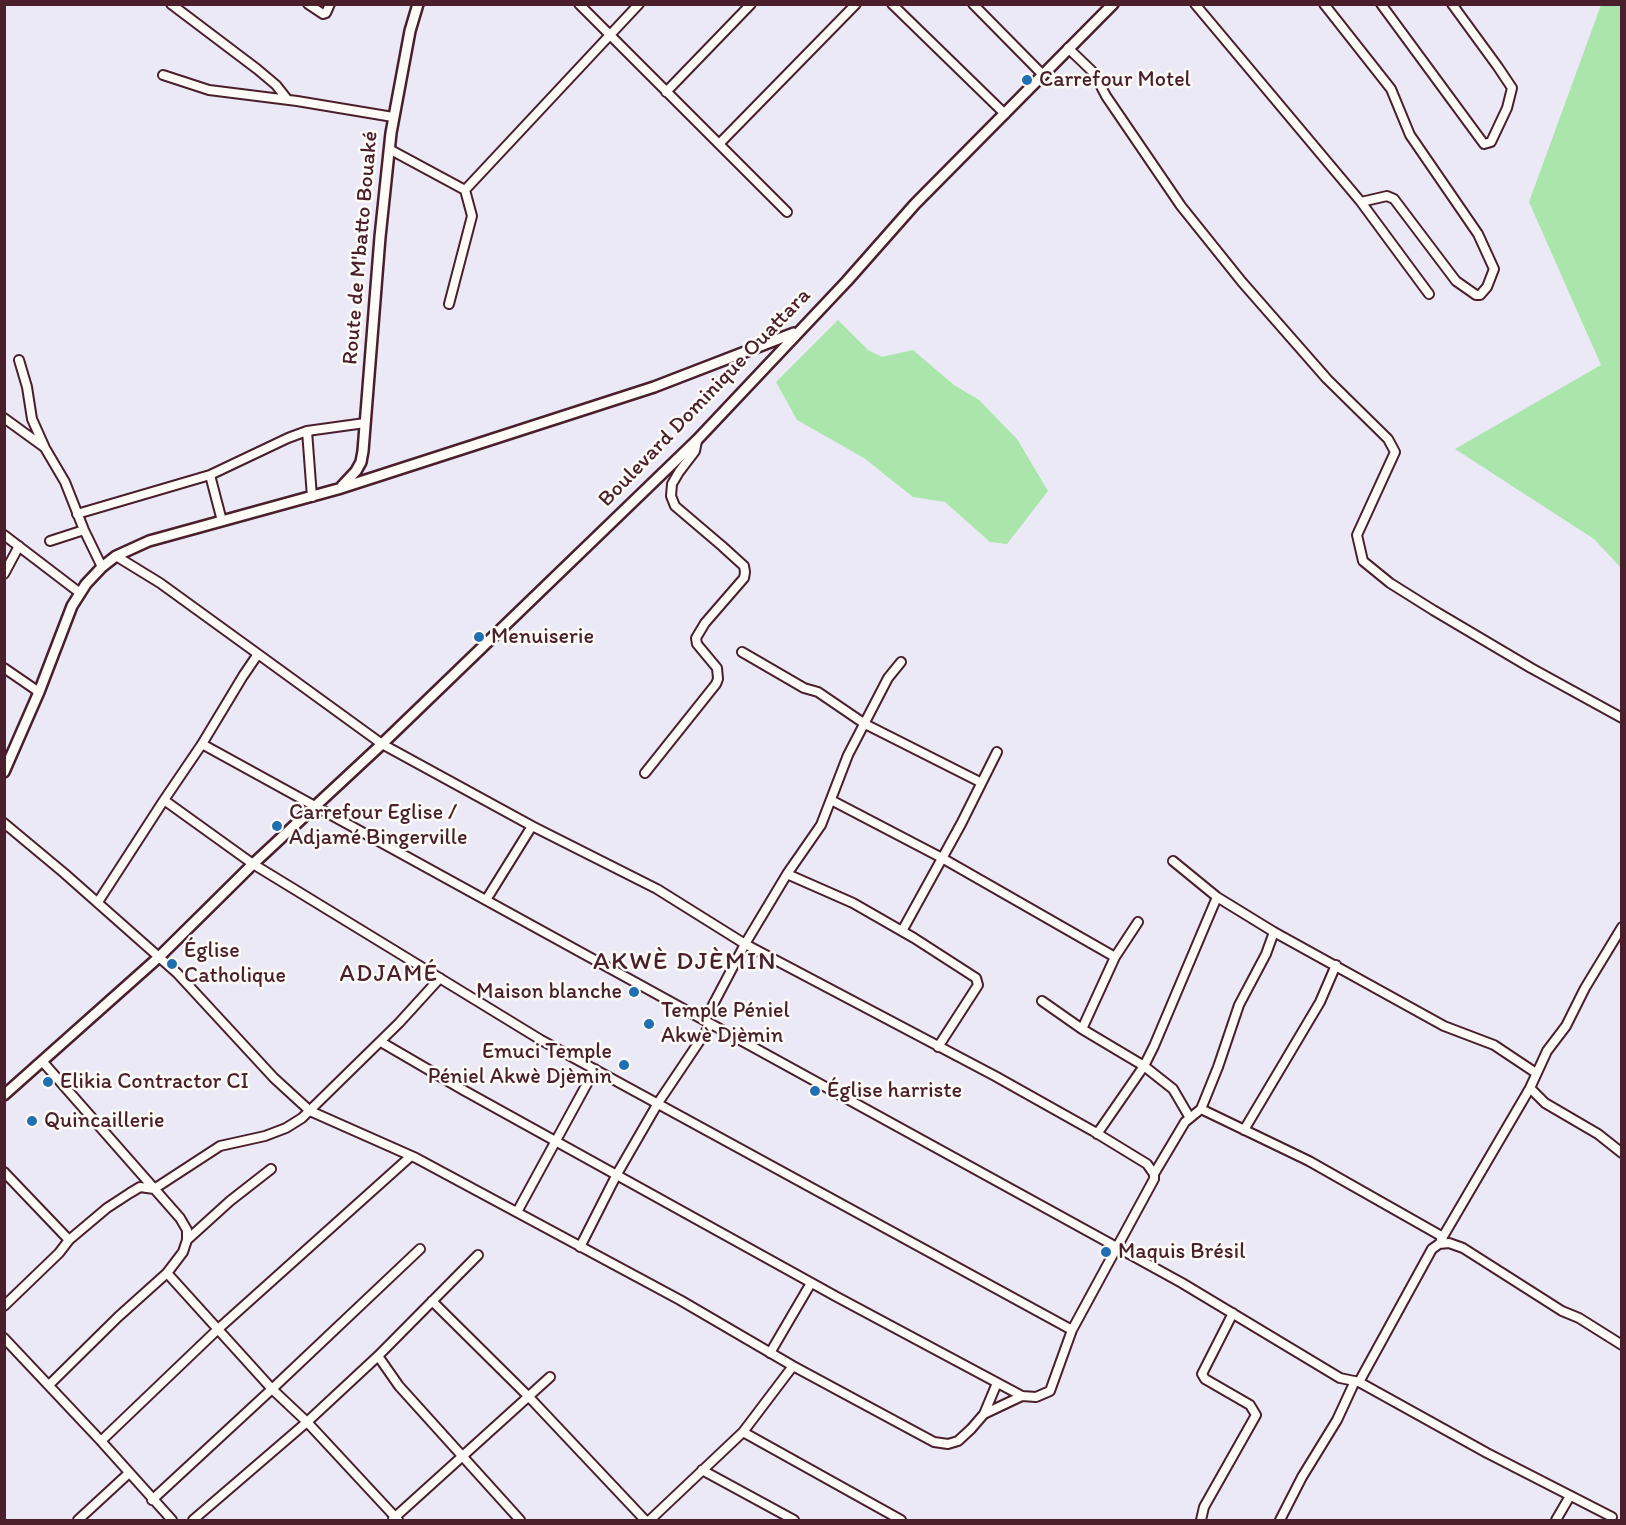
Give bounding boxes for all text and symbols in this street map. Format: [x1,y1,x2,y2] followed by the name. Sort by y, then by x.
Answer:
[1039,67,1191,93] place label: Carrefour Motel
[1020,73,1034,87] marker: Carrefour Motel
[338,130,384,366] street label: Route de M'batto Bouaké
[593,283,817,513] street label: Boulevard Dominique Ouattara
[491,624,594,650] place label: Menuiserie
[472,630,486,644] marker: Menuiserie
[289,800,467,852] place label: Carrefour Eglise / Adjamé Bingerville
[270,819,284,833] marker: Carrefour Eglise / Adjamé Bingerville
[184,938,286,990] place label: Église Catholique
[593,946,777,978] district label: AKWÈ DJÈMIN
[165,957,179,971] marker: Église Catholique
[340,961,438,989] district label: ADJAMÉ
[476,979,622,1005] place label: Maison blanche
[627,985,641,999] marker: Maison blanche
[661,998,790,1050] place label: Temple Péniel Akwè Djèmin
[642,1017,656,1031] marker: Temple Péniel Akwè Djèmin
[428,1039,612,1090] place label: Emuci Temple Péniel Akwè Djèmin
[617,1058,631,1072] marker: Emuci Temple Péniel Akwè Djèmin
[60,1069,249,1095] place label: Elikia Contractor CI
[41,1075,55,1089] marker: Elikia Contractor CI
[827,1078,962,1104] place label: Église harriste
[808,1084,822,1098] marker: Église harriste
[44,1108,165,1134] place label: Quincaillerie
[25,1114,39,1128] marker: Quincaillerie
[1118,1239,1245,1265] place label: Maquis Brésil
[1099,1245,1113,1259] marker: Maquis Brésil

